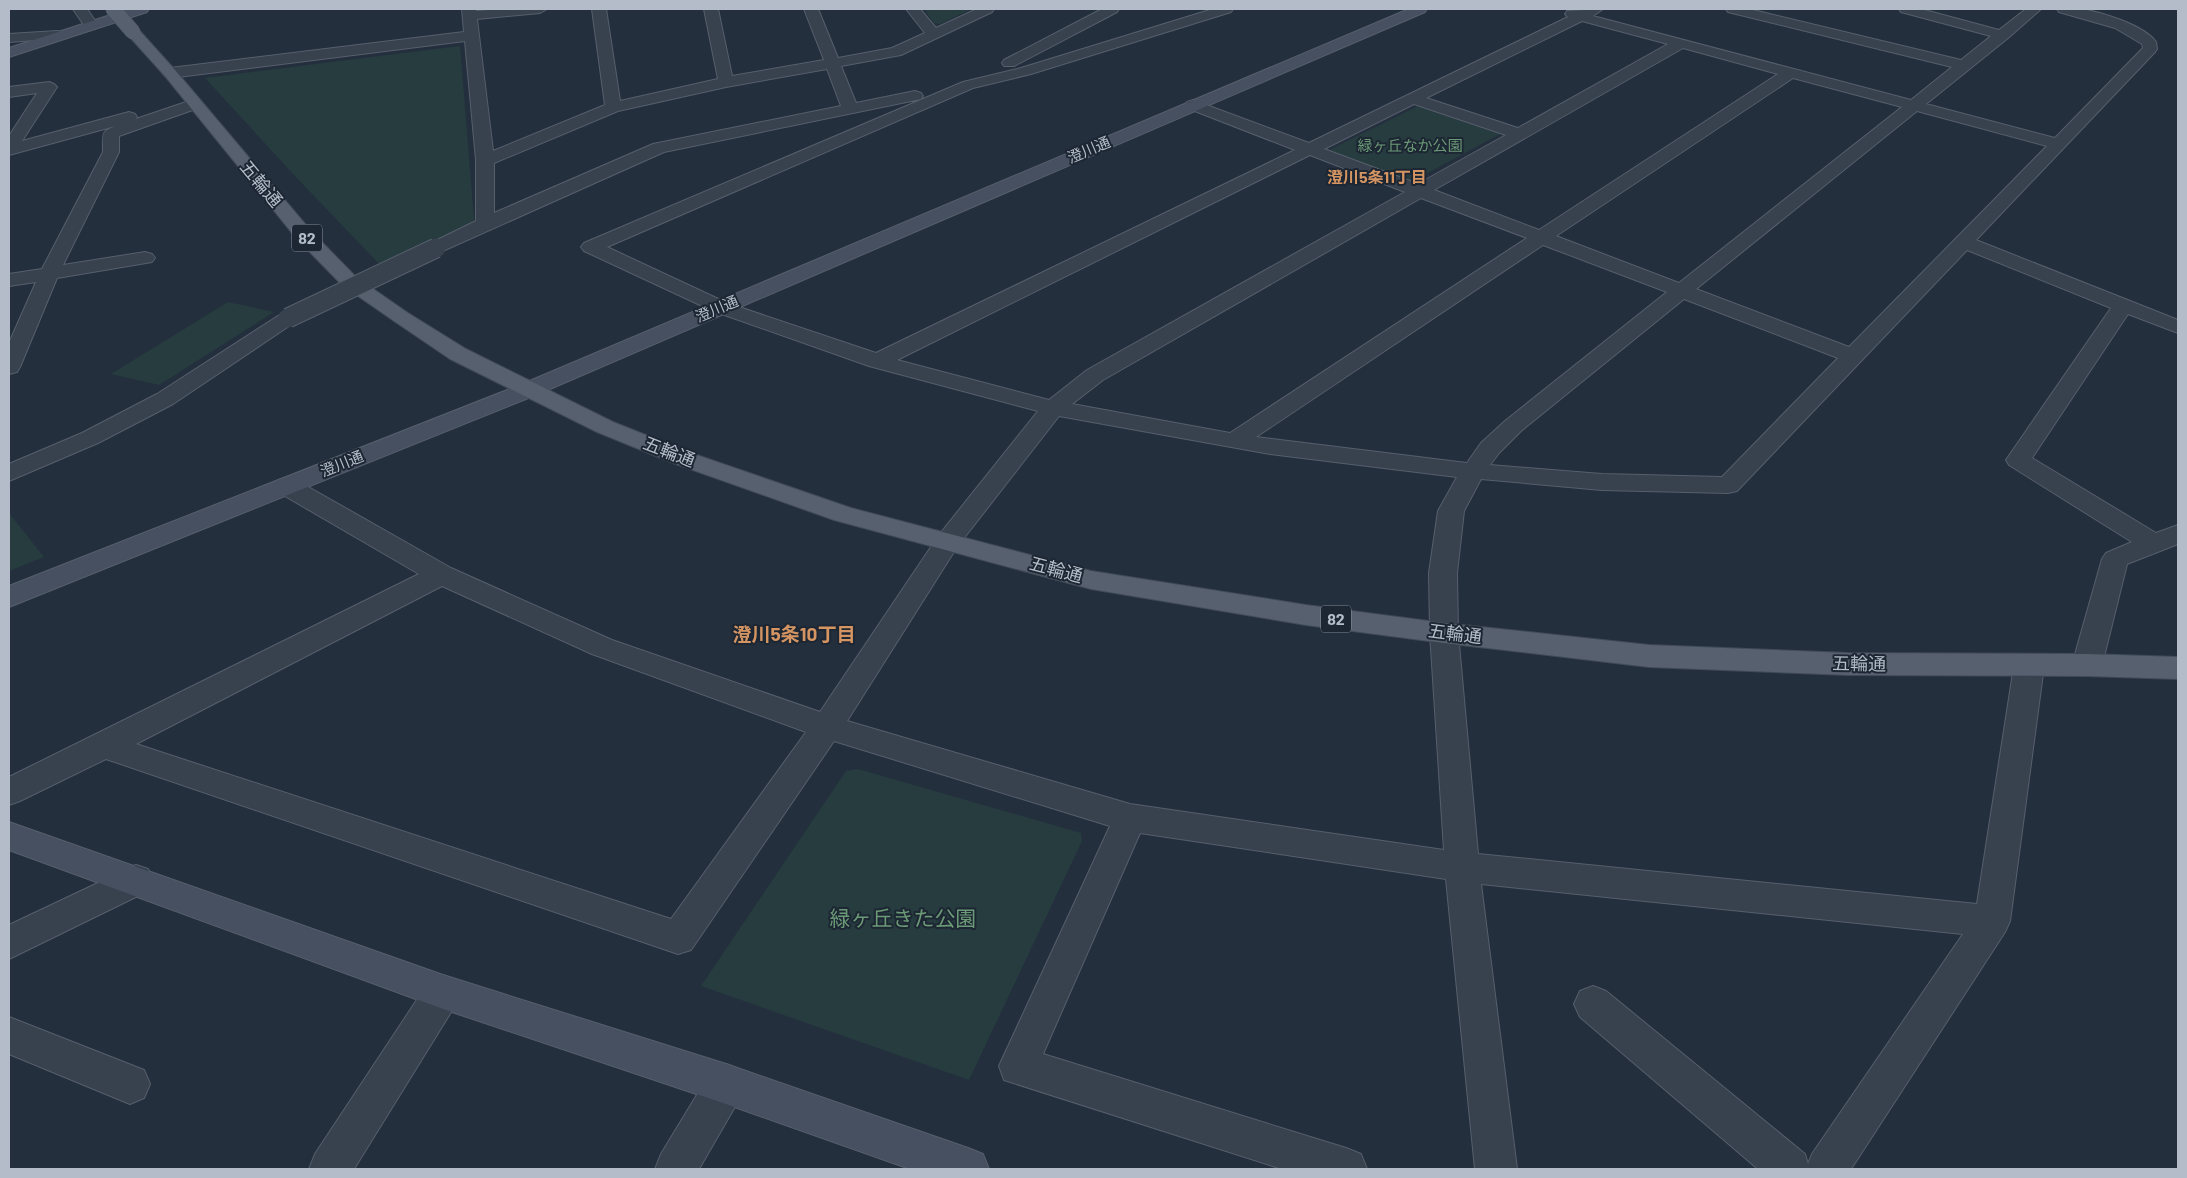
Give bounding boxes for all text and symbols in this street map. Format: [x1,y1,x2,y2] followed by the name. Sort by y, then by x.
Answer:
[1064,132,1113,166] street label: 澄川通
[1357,136,1463,154] park label: 緑ヶ丘なか公園
[236,156,288,211] street label: 五輪通
[1327,167,1427,186] district label: 澄川5条11丁目
[292,224,322,252] road number: 82
[692,291,741,325] street label: 澄川通
[640,431,699,471] street label: 五輪通
[317,446,366,480] street label: 澄川通
[1027,551,1085,587] street label: 五輪通
[1321,606,1351,632] road number: 82
[1427,619,1483,647] street label: 五輪通
[733,622,855,645] district label: 澄川5条10丁目
[1832,652,1886,674] street label: 五輪通
[830,905,977,930] park label: 緑ヶ丘きた公園

